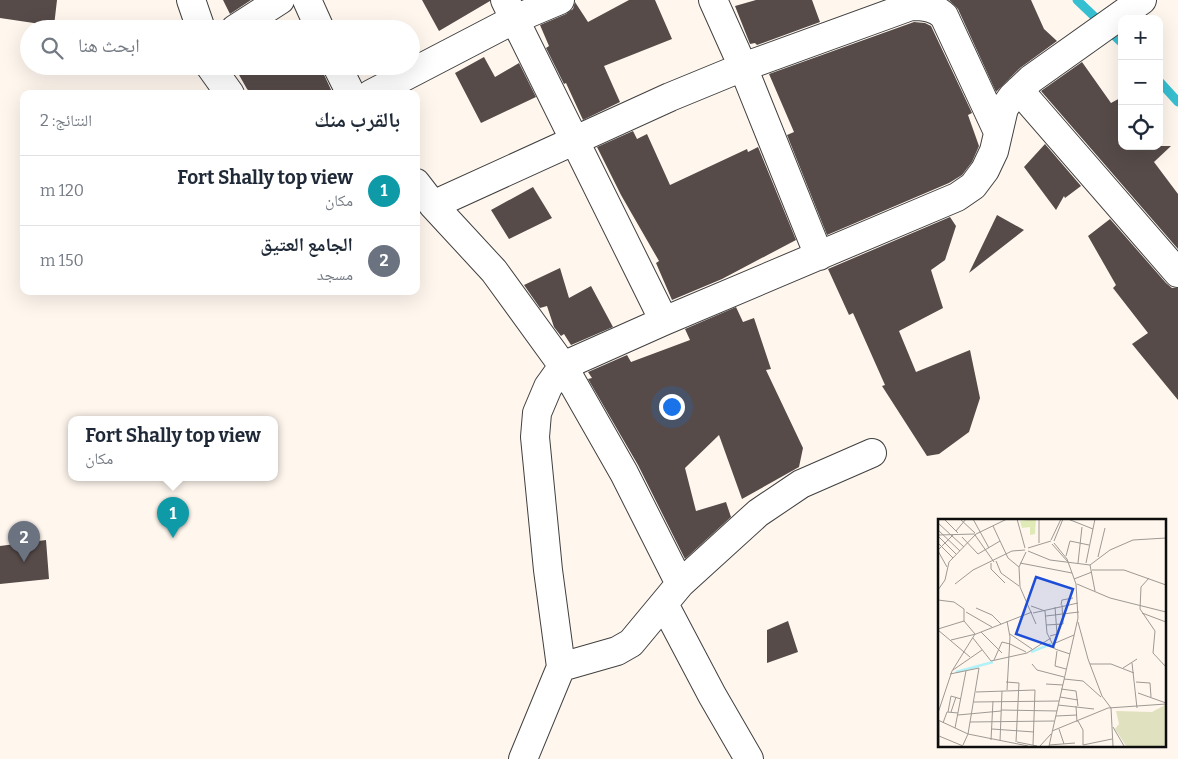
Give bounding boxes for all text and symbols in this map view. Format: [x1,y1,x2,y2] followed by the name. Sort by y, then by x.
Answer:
[1118,15,1163,150] map controls
[1118,15,1163,60] button: +
[20,20,420,75] search box
[38,34,66,62] icon: search
[78,34,140,57] text: ابحث هنا
[1118,60,1163,105] button: −
[1118,105,1163,150] button: locate
[314,107,400,133] text: بالقرب منك
[40,111,92,130] text: النتائج: 2
[177,166,353,189] text: Fort Shally top view
[40,181,84,200] text: 120 m
[381,181,387,200] text: 1
[325,191,353,210] text: مكان
[260,233,353,256] text: الجامع العتيق
[40,251,84,270] text: 150 m
[380,251,389,270] text: 2
[317,265,353,284] text: مسجد
[659,394,685,420] your location
[68,416,278,481] popup
[85,424,261,447] text: Fort Shally top view
[85,449,113,468] text: مكان
[157,497,189,538] pin: 1
[938,519,1166,746] inset map
[8,521,40,562] pin: 2

